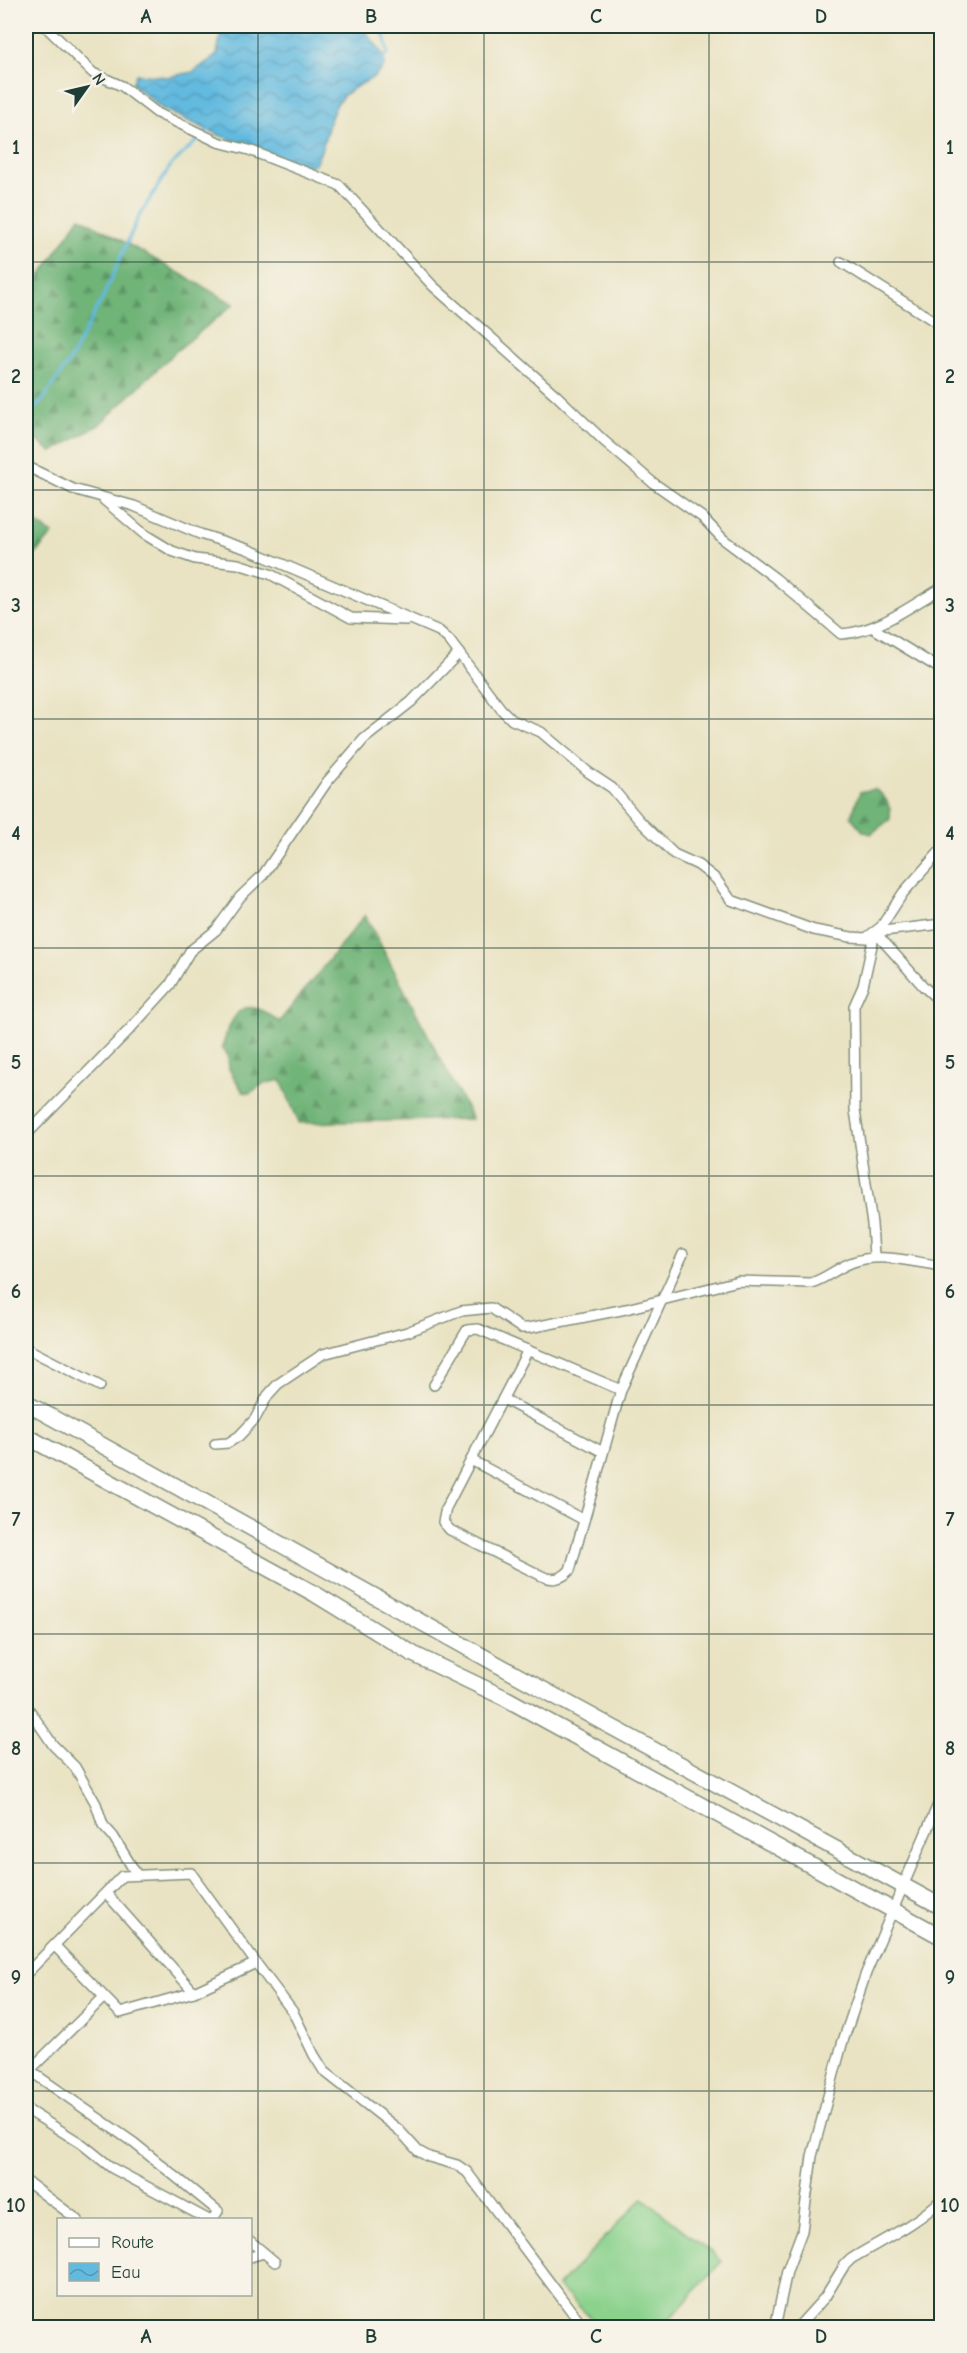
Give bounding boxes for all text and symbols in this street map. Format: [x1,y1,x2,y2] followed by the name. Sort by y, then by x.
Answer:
[140,5,152,28] text: A
[365,5,377,28] text: B
[590,5,602,28] text: C
[815,5,827,28] text: D
[57,57,117,117] north arrow
[88,70,109,89] text: N
[12,136,20,159] text: 1
[946,136,954,159] text: 1
[11,365,21,388] text: 2
[945,365,955,388] text: 2
[11,594,21,617] text: 3
[945,594,955,617] text: 3
[11,822,21,845] text: 4
[945,822,955,845] text: 4
[11,1051,21,1074] text: 5
[945,1051,955,1074] text: 5
[11,1280,21,1303] text: 6
[945,1280,955,1303] text: 6
[12,1508,21,1531] text: 7
[946,1508,955,1531] text: 7
[11,1737,21,1760] text: 8
[945,1737,955,1760] text: 8
[11,1966,21,1989] text: 9
[945,1966,955,1989] text: 9
[6,2194,26,2217] text: 10
[940,2194,960,2217] text: 10
[57,2218,252,2296] legend
[111,2232,154,2253] text: Route
[111,2262,140,2283] text: Eau
[140,2325,152,2348] text: A
[365,2325,377,2348] text: B
[590,2325,602,2348] text: C
[815,2325,827,2348] text: D

